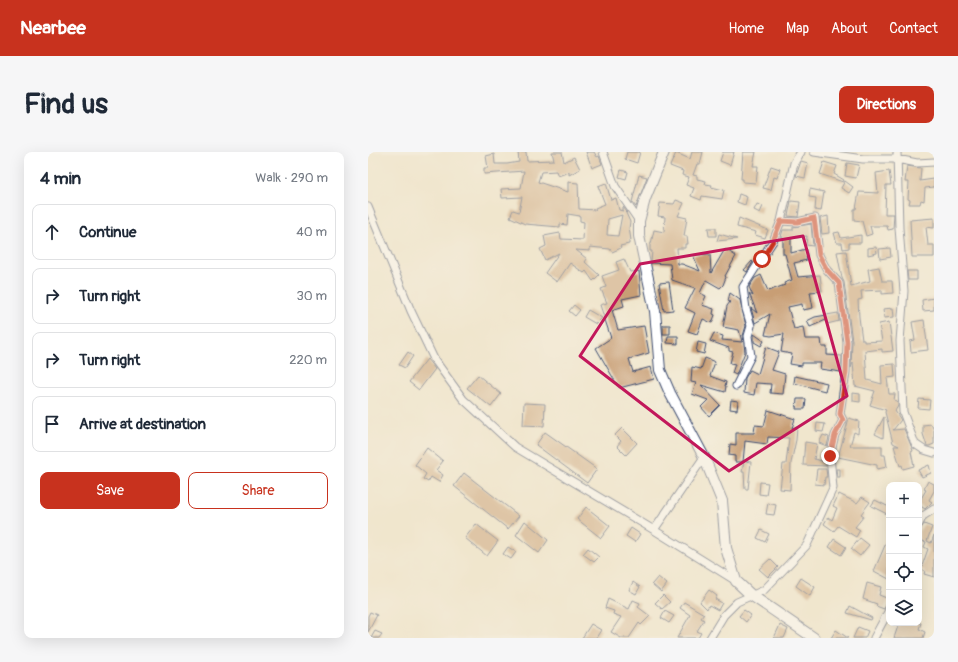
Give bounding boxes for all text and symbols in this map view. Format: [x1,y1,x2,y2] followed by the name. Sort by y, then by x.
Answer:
[20,16,86,40] text: Nearbee
[729,20,764,37] text: Home
[786,20,809,37] text: Map
[831,20,867,37] text: About
[889,20,938,37] text: Contact
[839,86,934,123] button: Directions
[24,87,108,122] text: Find us
[40,168,81,189] text: 4 min
[255,170,328,186] text: Walk · 290 m
[41,221,63,243] icon: ahead
[79,223,137,242] text: Continue
[296,224,327,240] text: 40 m
[753,250,771,268] route start
[41,285,63,307] icon: right
[79,287,140,306] text: Turn right
[297,288,327,304] text: 30 m
[41,349,63,371] icon: right
[79,351,140,370] text: Turn right
[289,352,327,368] text: 220 m
[41,413,63,435] icon: arrive
[79,415,206,434] text: Arrive at destination
[821,447,839,465] route end
[40,472,180,509] button: Save
[188,472,328,509] button: Share
[886,482,922,626] map controls
[886,482,922,518] button: +
[886,518,922,554] button: −
[886,554,922,590] button: locate
[886,590,922,626] button: layers

